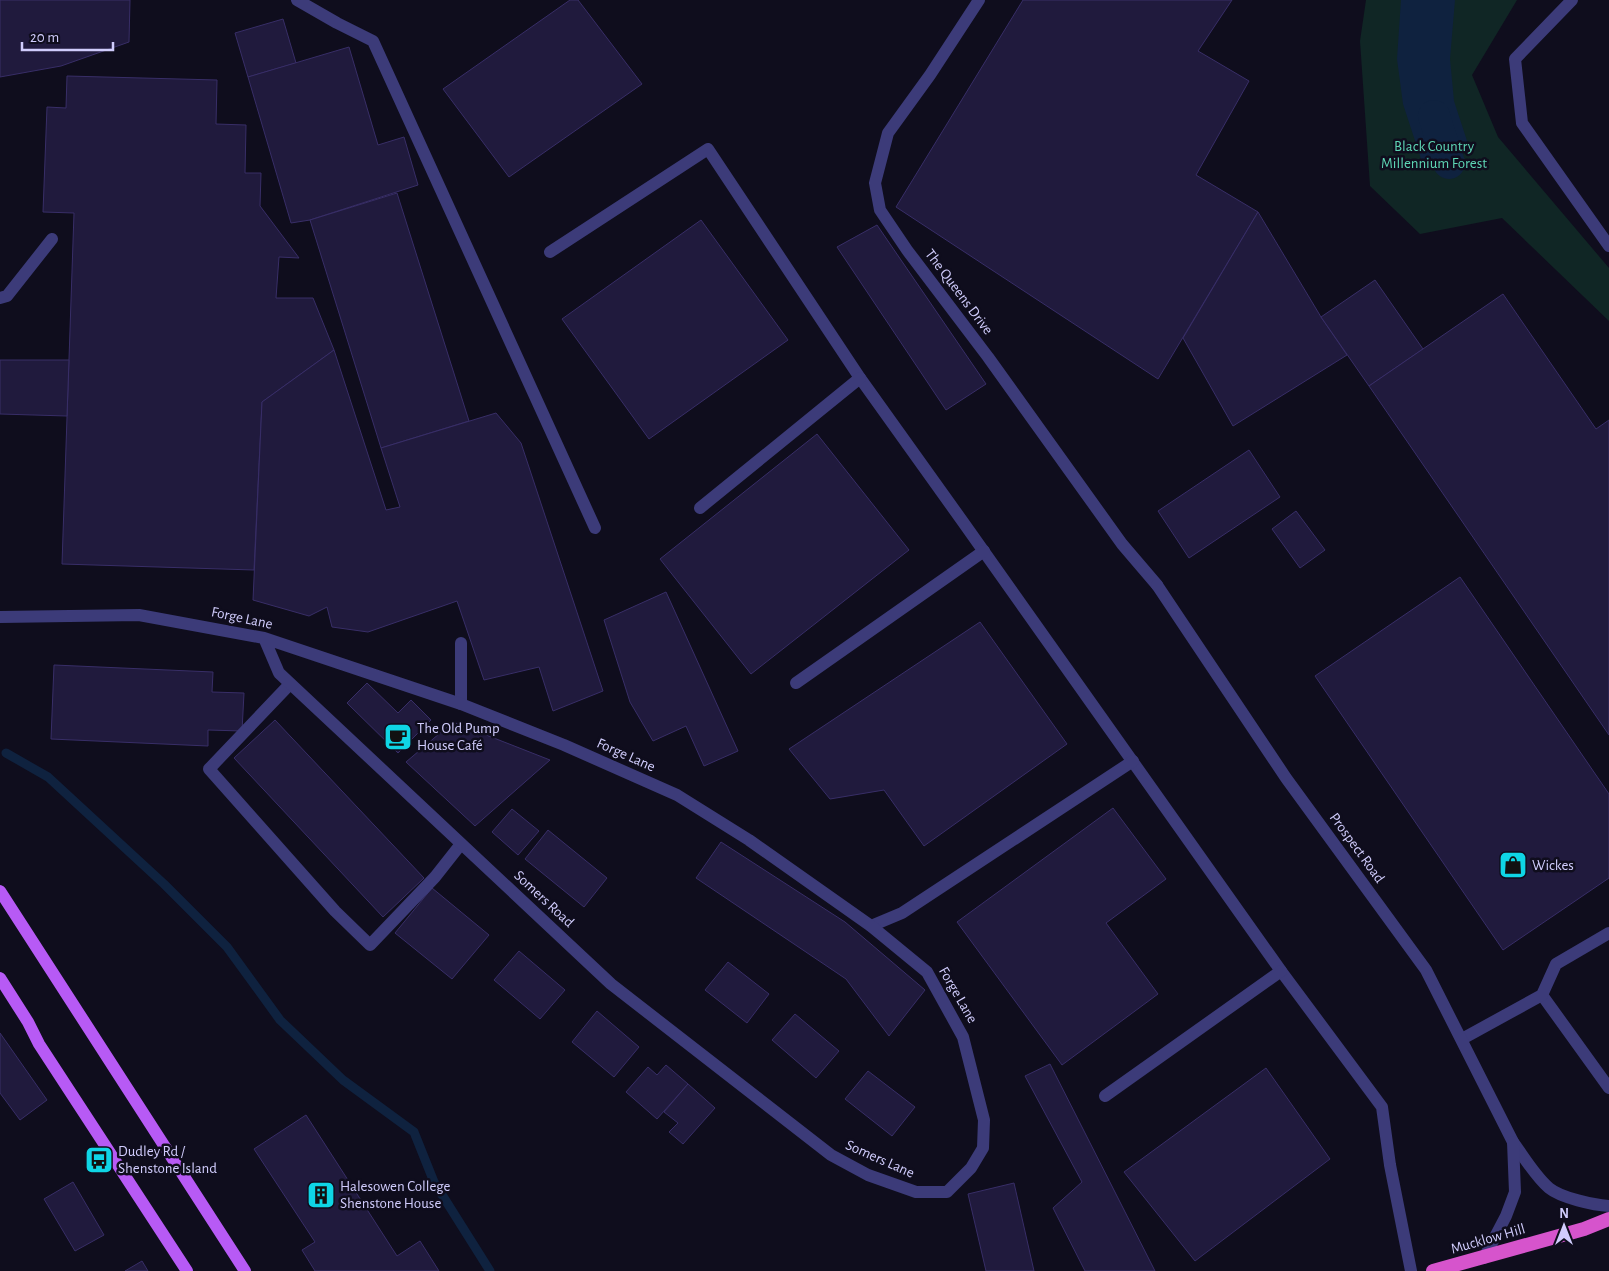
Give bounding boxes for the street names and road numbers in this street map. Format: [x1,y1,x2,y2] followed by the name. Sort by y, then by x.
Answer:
[922,247,996,337] street label: The Queens Drive
[210,604,274,632] street label: Forge Lane
[594,735,658,775] street label: Forge Lane
[1327,810,1388,886] street label: Prospect Road
[511,868,577,930] street label: Somers Road
[936,964,980,1026] street label: Forge Lane
[843,1137,917,1181] street label: Somers Lane
[1449,1221,1527,1257] street label: Mucklow Hill

